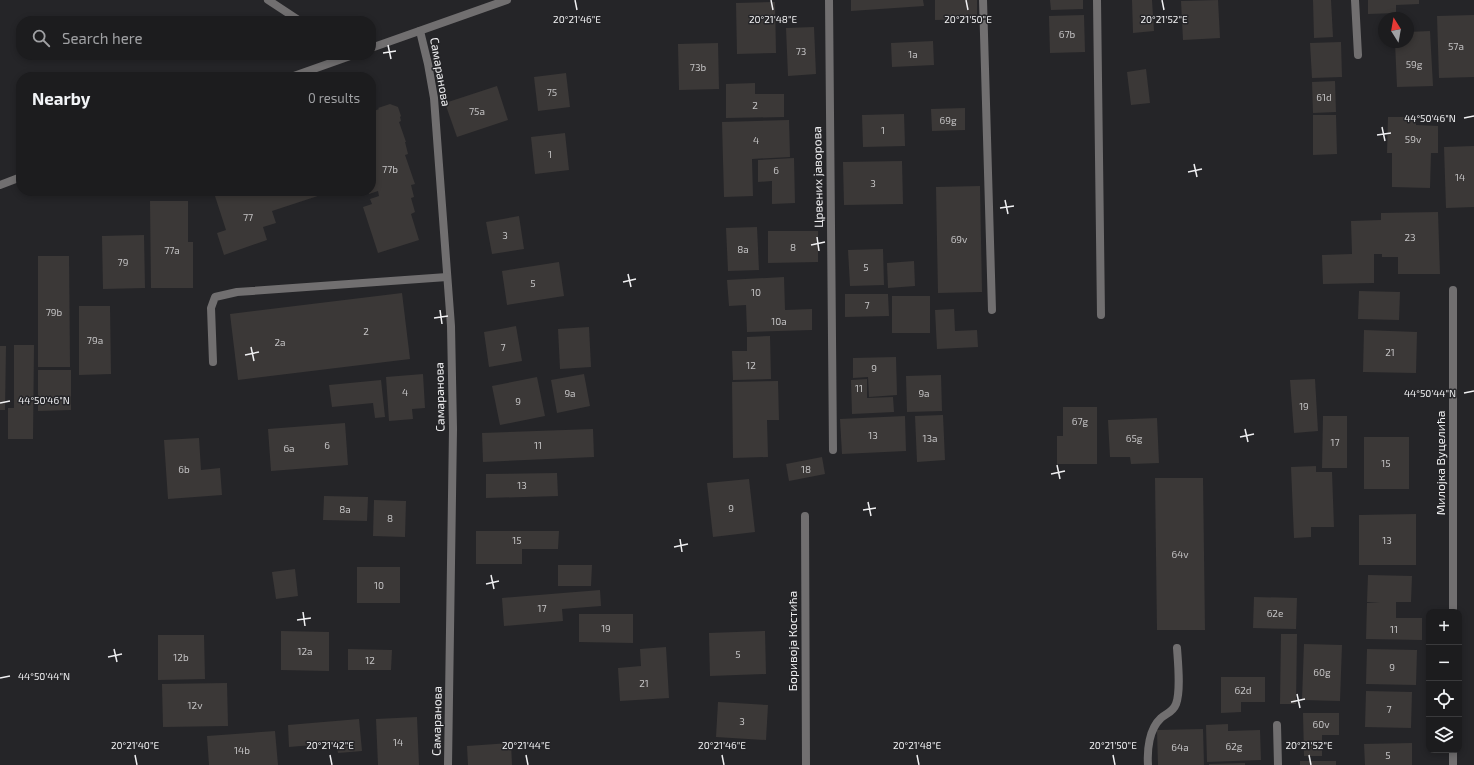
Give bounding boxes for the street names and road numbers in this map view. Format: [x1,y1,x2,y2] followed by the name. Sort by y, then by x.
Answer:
[428,36,454,107] street label: Самаранова
[809,126,826,228] street label: Црвених јаворова
[431,362,447,432] street label: Самаранова
[1433,411,1448,515] street label: Милојка Вуцелића
[785,591,800,691] street label: Боривоја Костића
[428,686,444,756] street label: Самаранова

